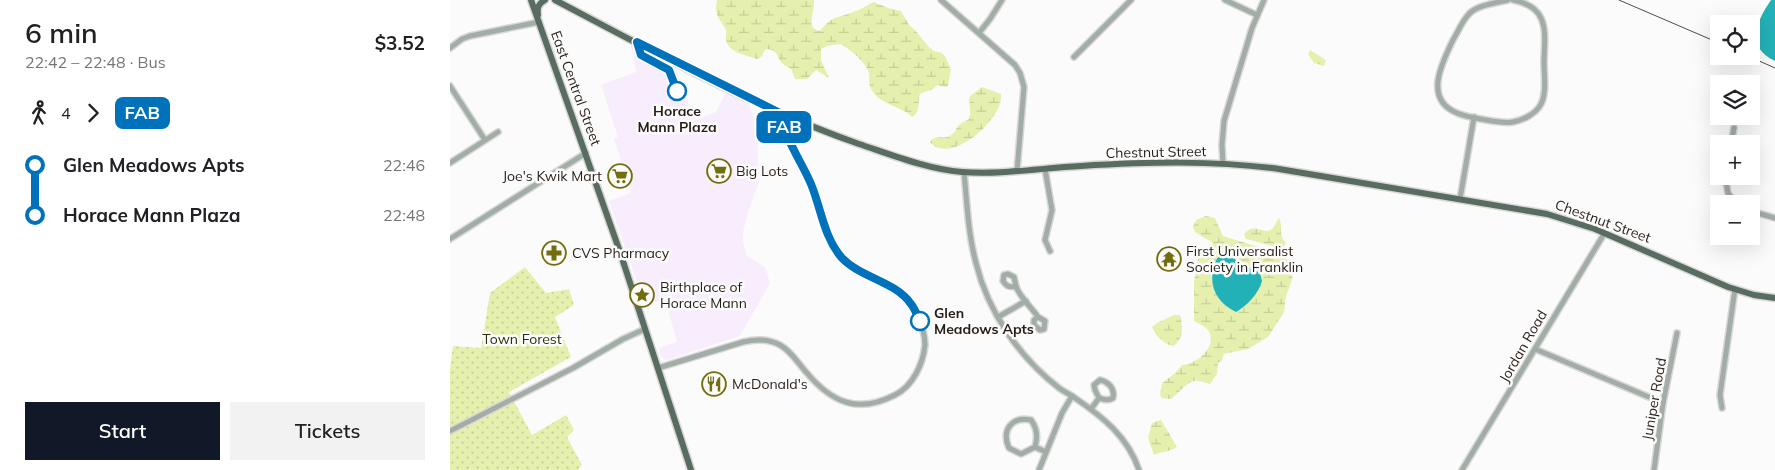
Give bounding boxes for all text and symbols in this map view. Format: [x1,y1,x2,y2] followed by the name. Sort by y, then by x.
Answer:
[25,15,98,50] text: 6 min
[1710,15,1760,245] map controls
[1710,15,1760,65] button: locate
[547,28,605,148] street label: East Central Street
[375,31,425,55] text: $3.52
[25,52,166,72] text: 22:42 – 22:48 · Bus
[1710,75,1760,125] button: layers
[667,81,687,101] marker: Horace Mann Plaza
[25,99,53,127] icon: walk
[79,99,107,127] icon: forward
[125,101,160,124] text: FAB
[637,102,717,136] place label: Horace Mann Plaza
[61,103,71,123] text: 4
[755,111,813,143] line badge: FAB
[766,115,802,138] text: FAB
[1710,135,1760,185] button: +
[1105,142,1207,162] street label: Chestnut Street
[63,153,245,177] text: Glen Meadows Apts
[383,155,425,175] text: 22:46
[706,158,732,184] supermarket icon: Big Lots
[736,162,788,180] place label: Big Lots
[607,163,633,189] supermarket icon: Joe's Kwik Mart
[502,167,602,185] place label: Joe's Kwik Mart
[1553,195,1653,247] street label: Chestnut Street
[1710,195,1760,245] button: −
[63,203,241,227] text: Horace Mann Plaza
[383,205,425,225] text: 22:48
[541,240,567,266] pharmacy icon: CVS Pharmacy
[1186,242,1303,276] place label: First Universalist Society in Franklin
[572,244,670,262] place label: CVS Pharmacy
[1156,246,1182,272] temple icon: First Universalist Society in Franklin
[660,278,747,312] place label: Birthplace of Horace Mann
[629,282,655,308] place icon: Birthplace of Horace Mann
[934,304,1034,338] place label: Glen Meadows Apts
[1495,307,1551,385] street label: Jordan Road
[910,311,930,331] marker: Glen Meadows Apts
[482,330,562,348] park label: Town Forest
[1638,356,1670,442] street label: Juniper Road
[701,371,727,397] restaurant icon: McDonald's
[732,375,808,393] place label: McDonald's
[25,402,220,460] button: Start
[230,402,425,460] button: Tickets

